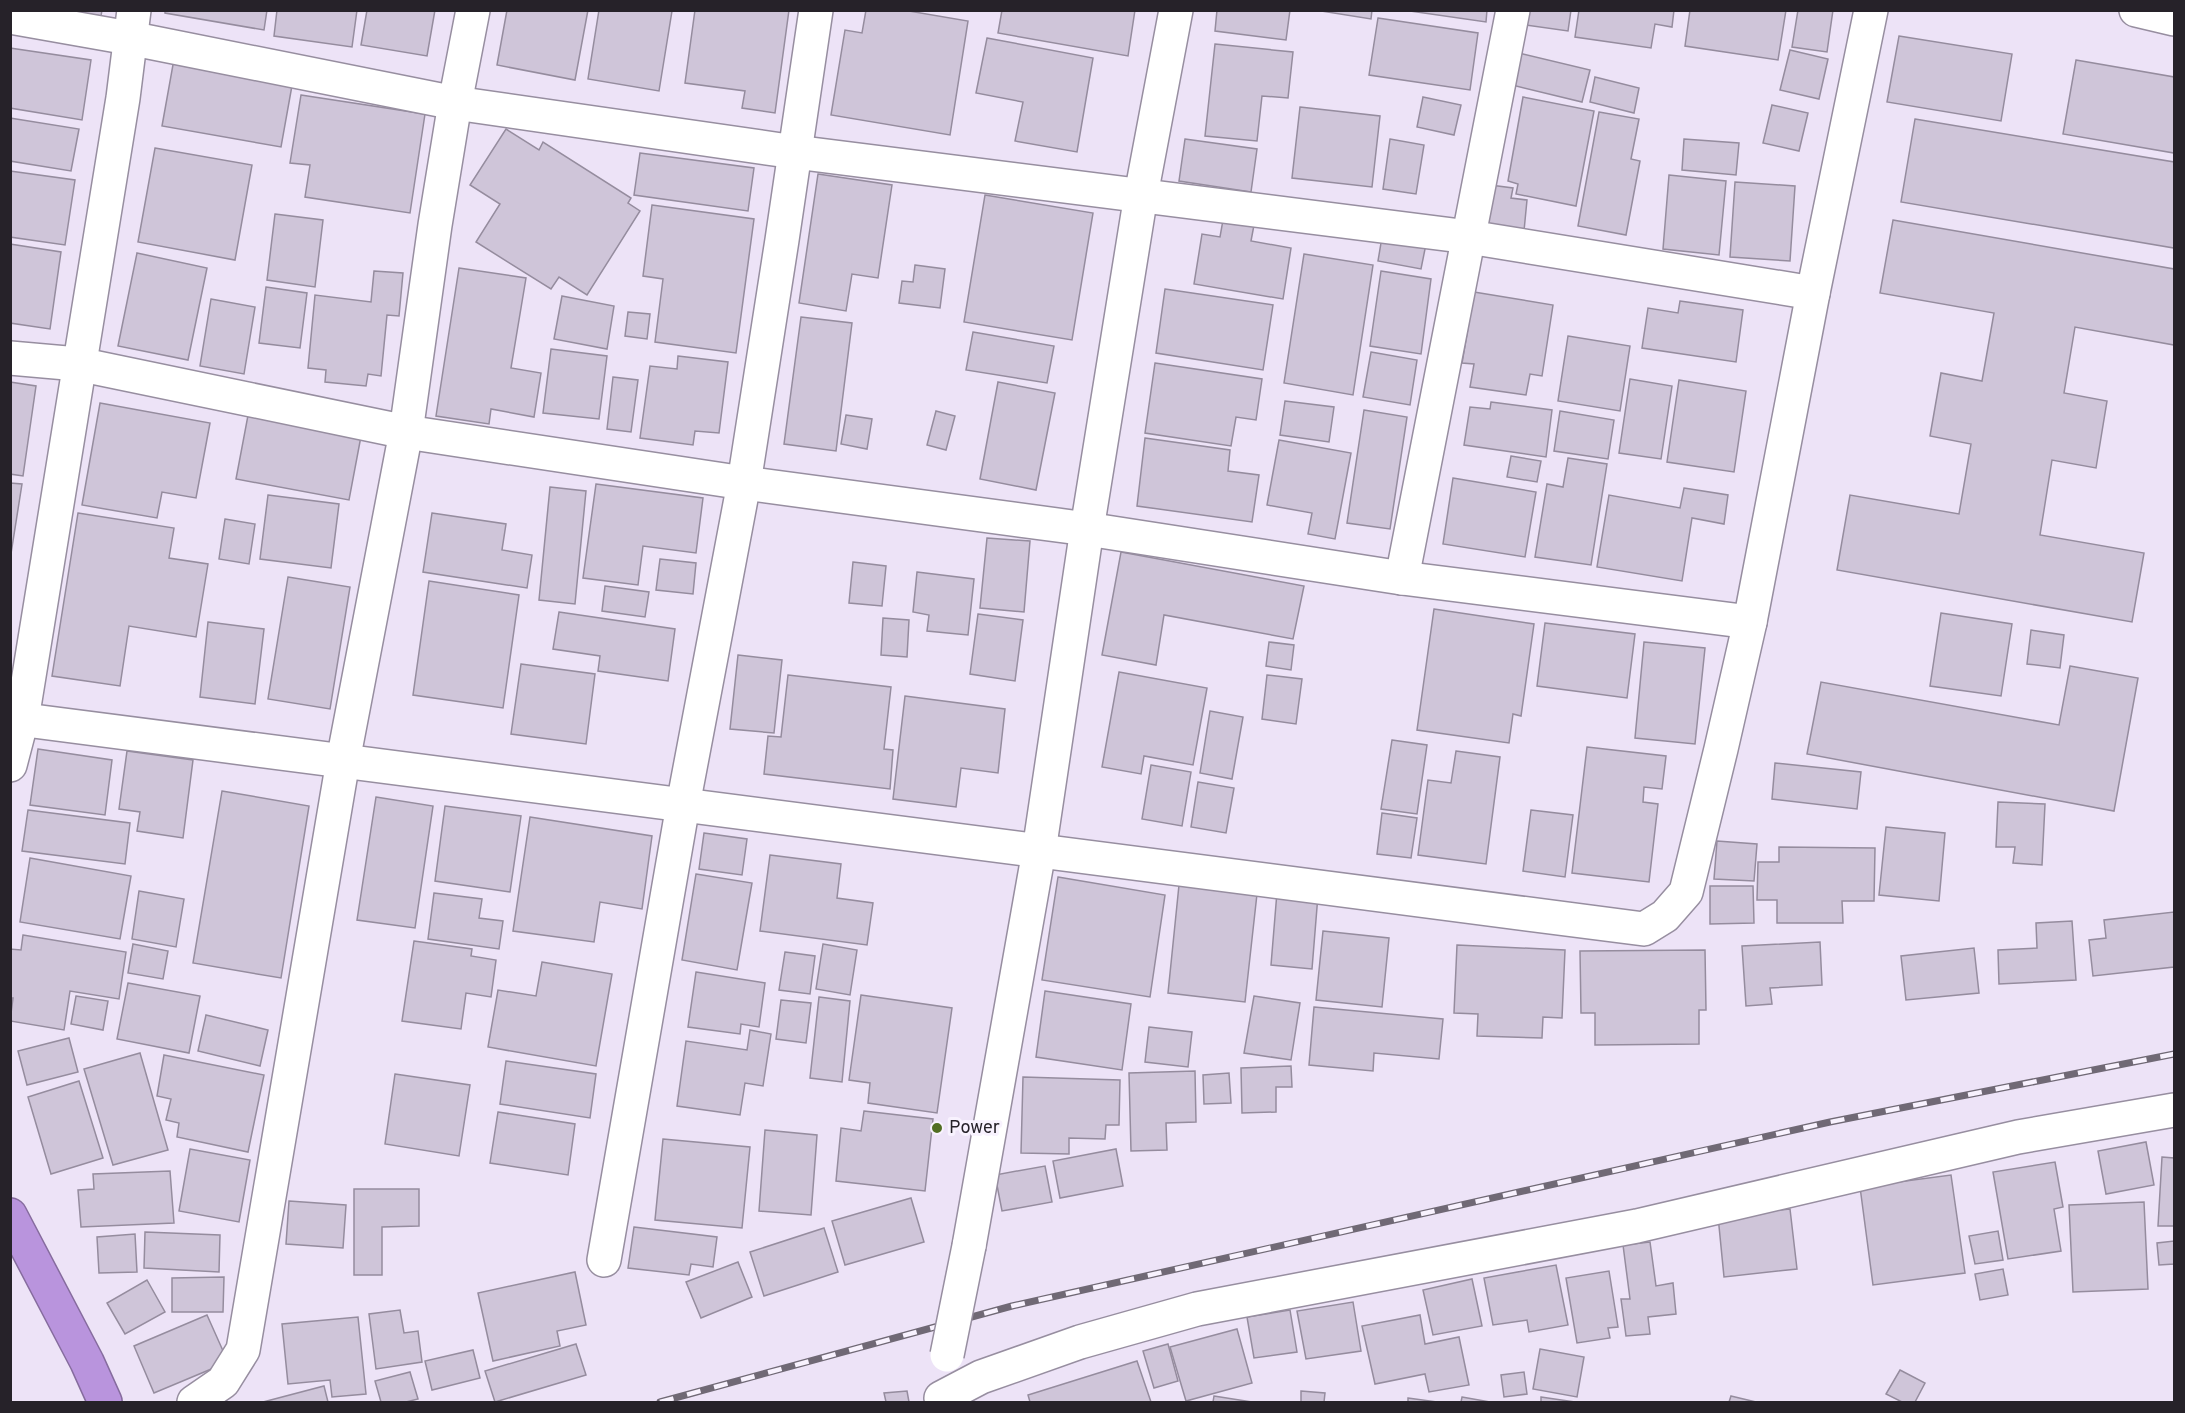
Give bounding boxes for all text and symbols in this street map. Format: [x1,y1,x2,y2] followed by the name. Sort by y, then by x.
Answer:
[949,1117,1000,1140] place label: Power
[930,1121,944,1135] marker: Power

